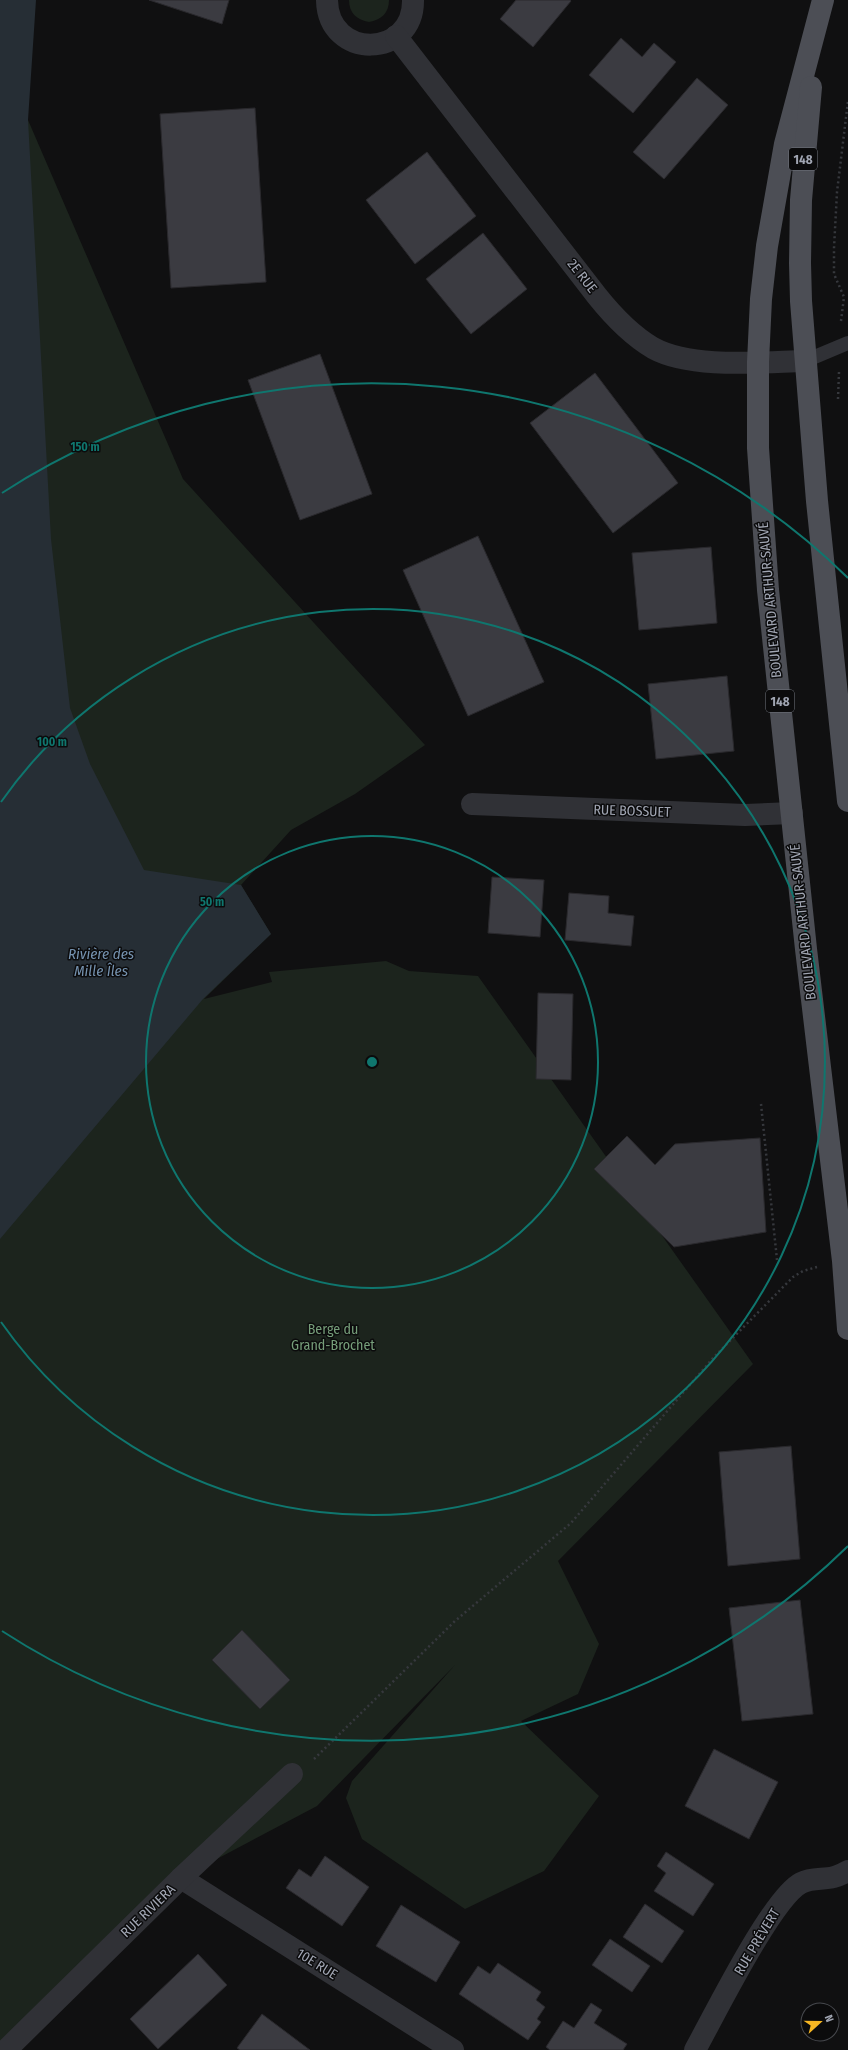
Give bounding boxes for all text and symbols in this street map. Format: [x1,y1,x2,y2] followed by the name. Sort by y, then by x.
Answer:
[789,148,817,170] road number: 148
[563,256,601,297] street label: 2E RUE
[70,440,100,454] text: 150 m
[754,521,785,679] street label: BOULEVARD ARTHUR-SAUVÉ
[766,690,794,712] road number: 148
[37,735,67,749] text: 100 m
[593,801,671,821] street label: RUE BOSSUET
[785,843,820,1001] street label: BOULEVARD ARTHUR-SAUVÉ
[200,895,224,909] text: 50 m
[68,945,135,980] water label: Rivière des Mille Îles
[365,1055,379,1069] centre of rings
[291,1321,375,1354] park label: Berge du Grand-Brochet
[117,1880,179,1941] street label: RUE RIVIERA
[730,1905,784,1978] street label: RUE PRÉVERT
[293,1945,341,1983] street label: 10E RUE
[800,2002,840,2042] north arrow
[822,2013,836,2024] text: N

